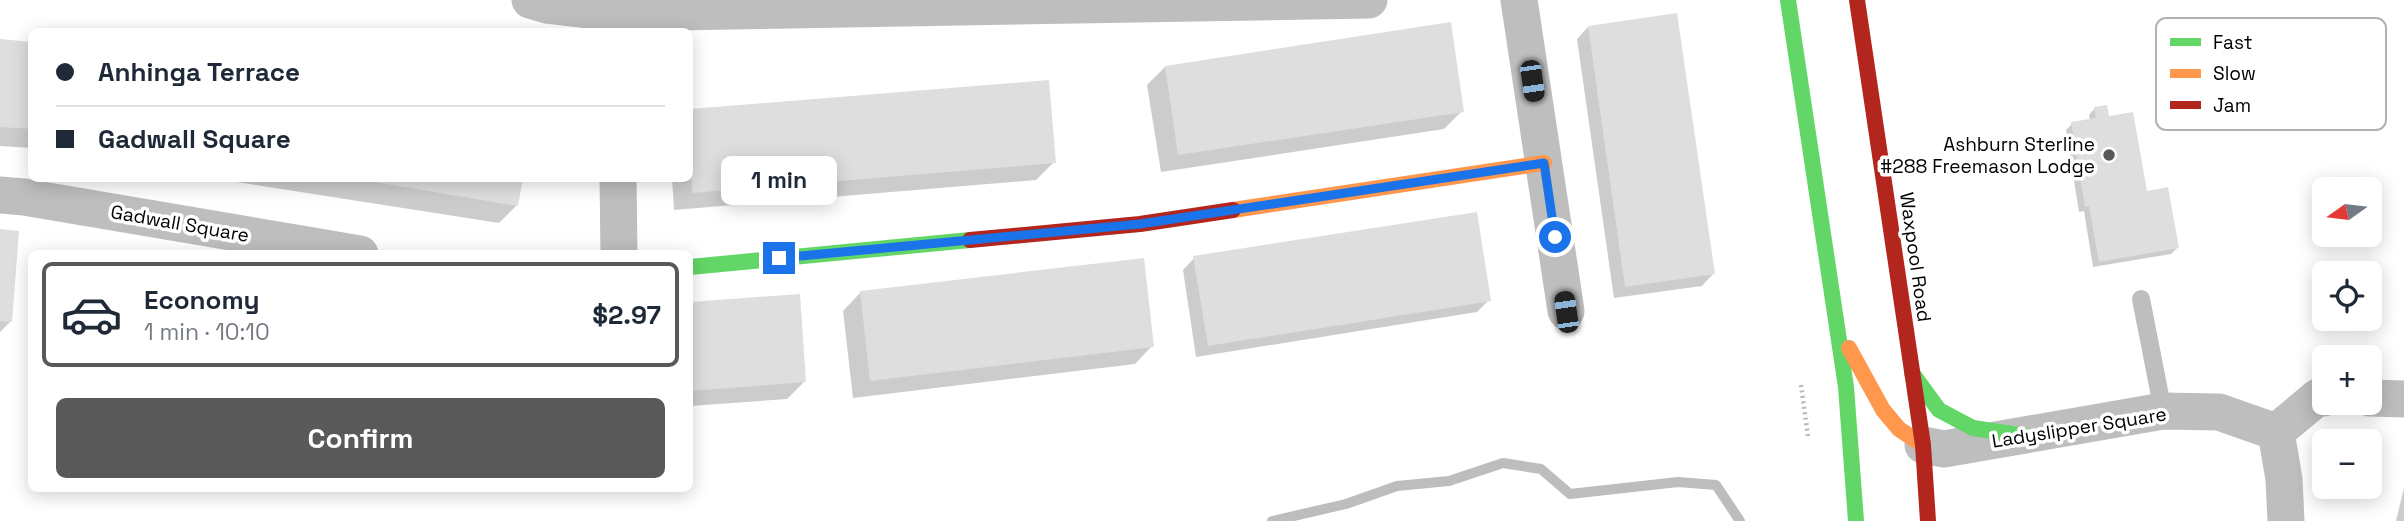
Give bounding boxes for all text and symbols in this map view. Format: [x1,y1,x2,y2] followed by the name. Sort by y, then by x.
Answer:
[2156,18,2386,130] legend
[2213,30,2253,55] text: Fast
[98,55,300,89] text: Anhinga Terrace
[1519,59,1546,103] car
[2213,61,2256,86] text: Slow
[2213,93,2251,118] text: Jam
[98,122,291,156] text: Gadwall Square
[1880,132,2095,179] place label: Ashburn Sterline #288 Freemason Lodge
[2101,147,2117,163] marker: Ashburn Sterline #288 Freemason Lodge
[721,156,837,205] callout: 1 min
[751,165,807,195] text: 1 min
[2312,177,2382,247] north arrow
[2312,177,2382,499] map controls
[1894,191,1937,323] street label: Waxpool Road
[109,199,251,248] street label: Gadwall Square
[1539,221,1571,253] route start
[763,242,795,274] route end
[2312,261,2382,331] button: locate
[60,283,123,346] icon: car
[144,283,260,317] text: Economy
[1553,290,1580,334] car
[592,298,661,332] text: $2.97
[144,317,270,347] text: 1 min · 10:10
[2312,345,2382,415] button: +
[56,398,665,478] button: Confirm
[1990,401,2168,454] street label: Ladyslipper Square
[2312,429,2382,499] button: −

